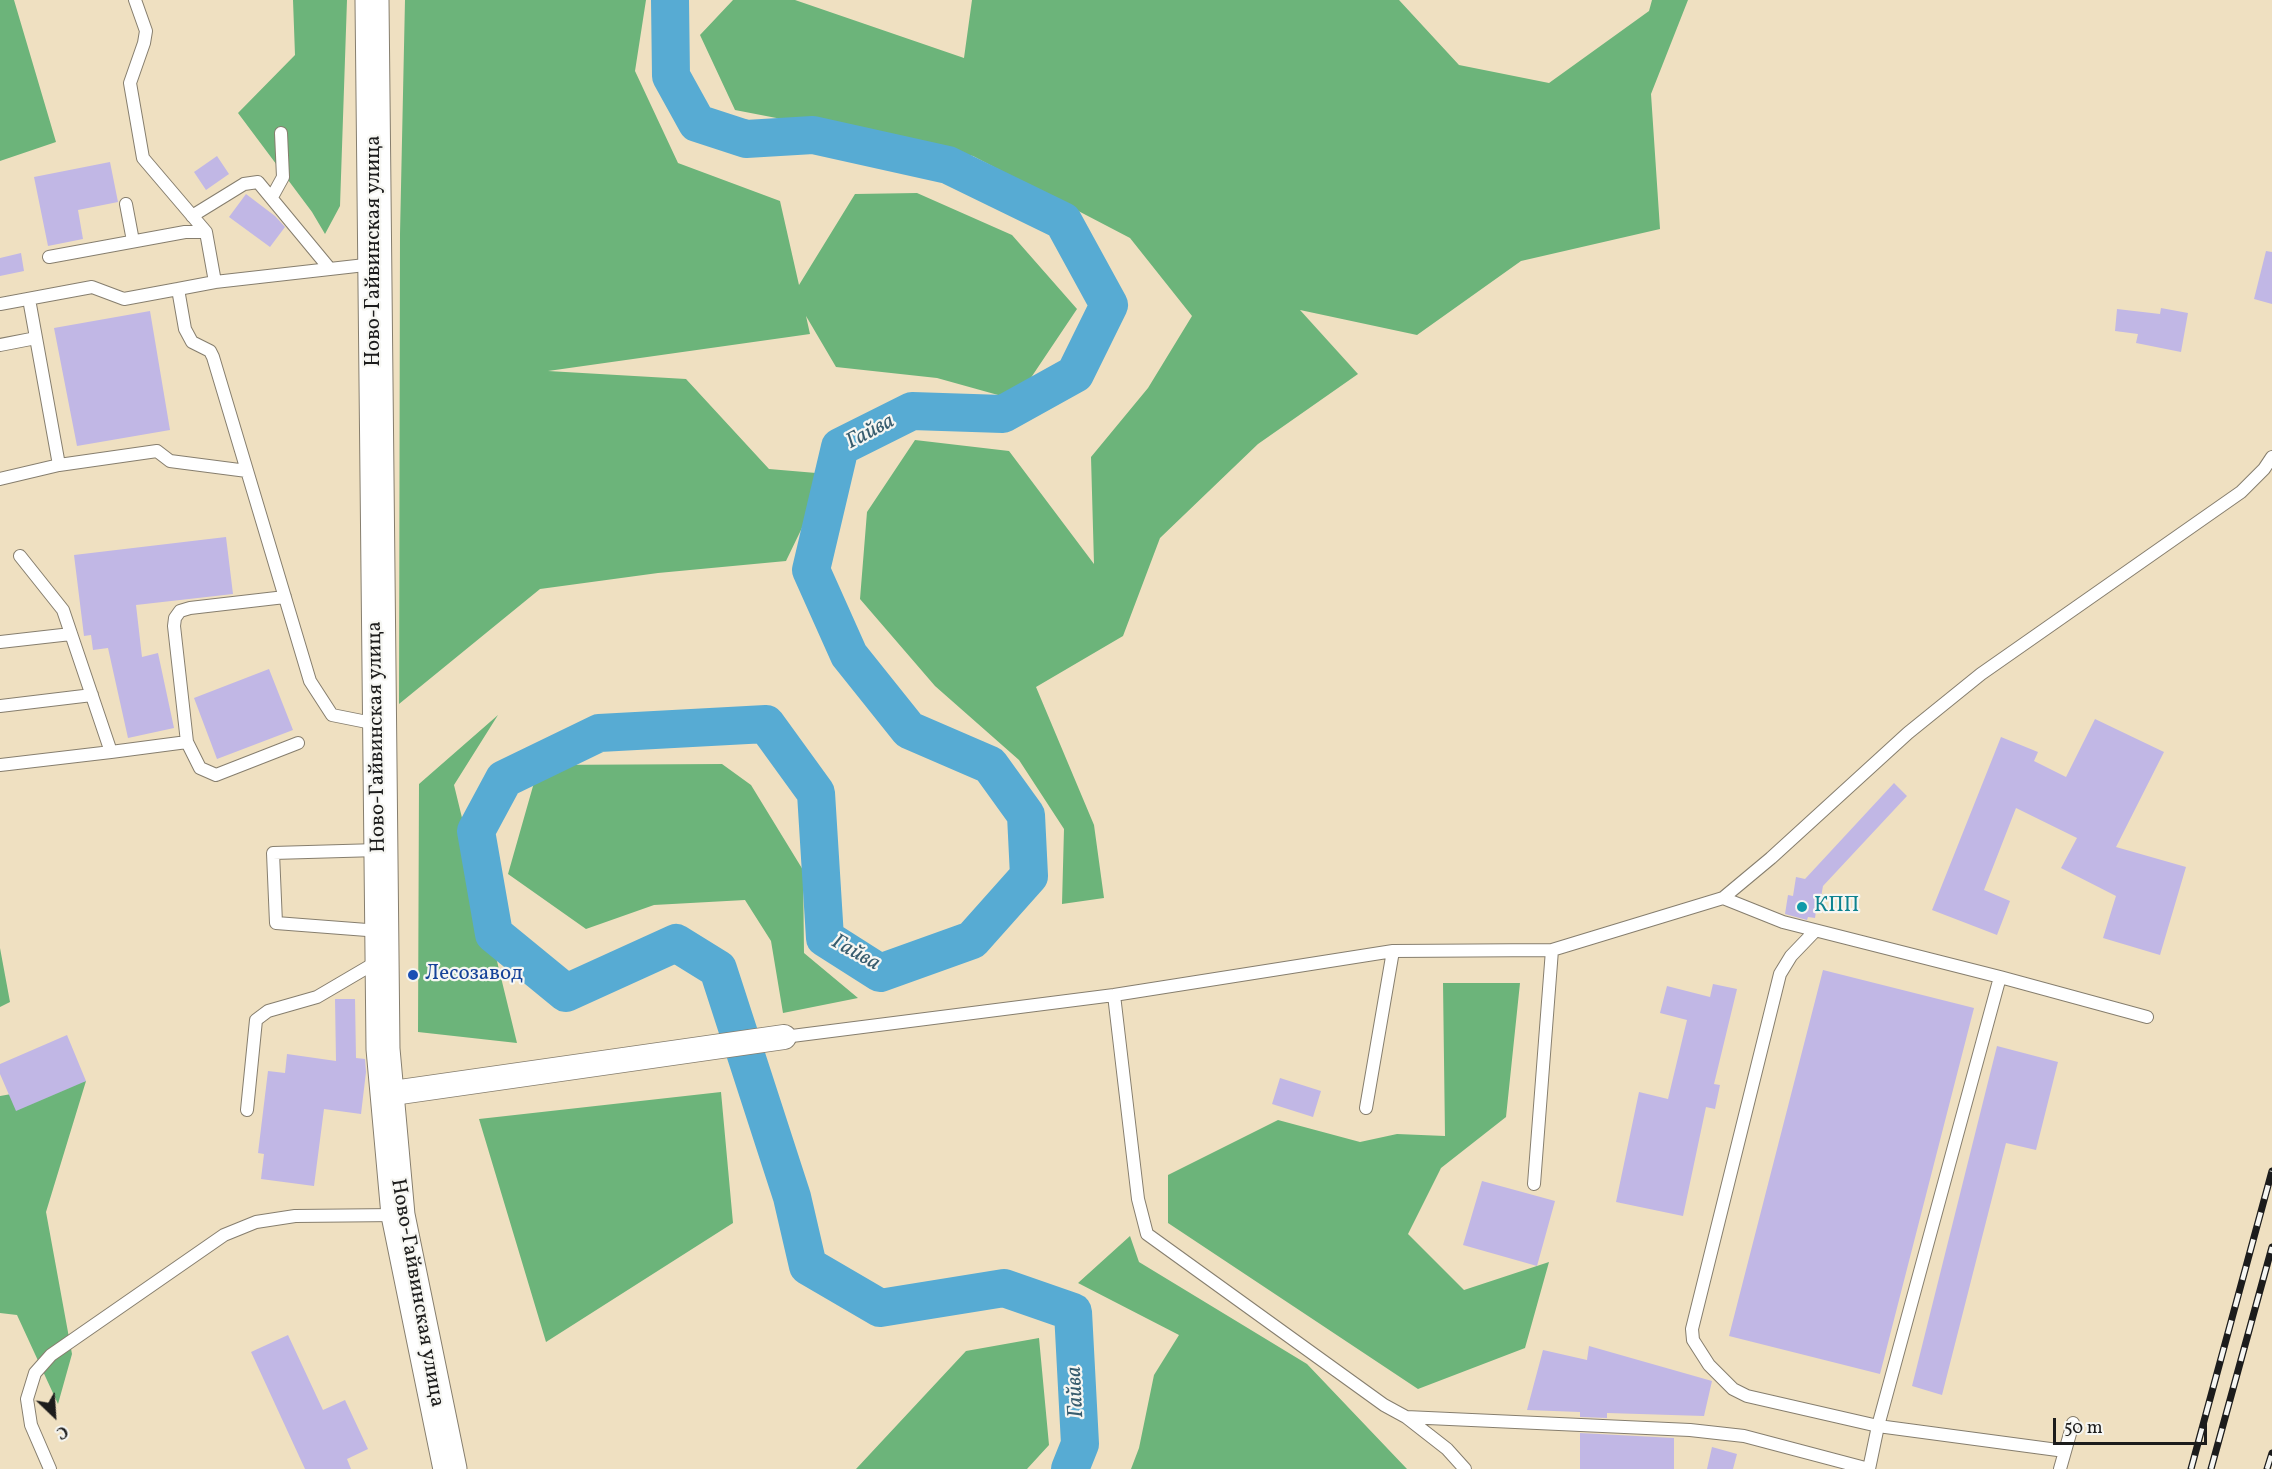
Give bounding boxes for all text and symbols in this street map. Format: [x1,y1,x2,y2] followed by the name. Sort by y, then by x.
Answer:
[362,135,388,367] street label: Ново-Гайвинская улица
[842,409,900,457] water label: Гайва
[363,621,393,853] street label: Ново-Гайвинская улица
[1814,894,1859,920] place label: КПП
[1795,900,1809,914] marker: КПП
[826,930,884,978] water label: Гайва
[425,962,523,988] place label: Лесозавод
[406,968,420,982] marker: Лесозавод
[383,1177,449,1409] street label: Ново-Гайвинская улица
[1062,1366,1092,1418] water label: Гайва
[24,1385,84,1445] north arrow
[2056,1406,2210,1444] scale bar
[2064,1416,2103,1441] text: 50 m
[52,1419,71,1443] text: С

